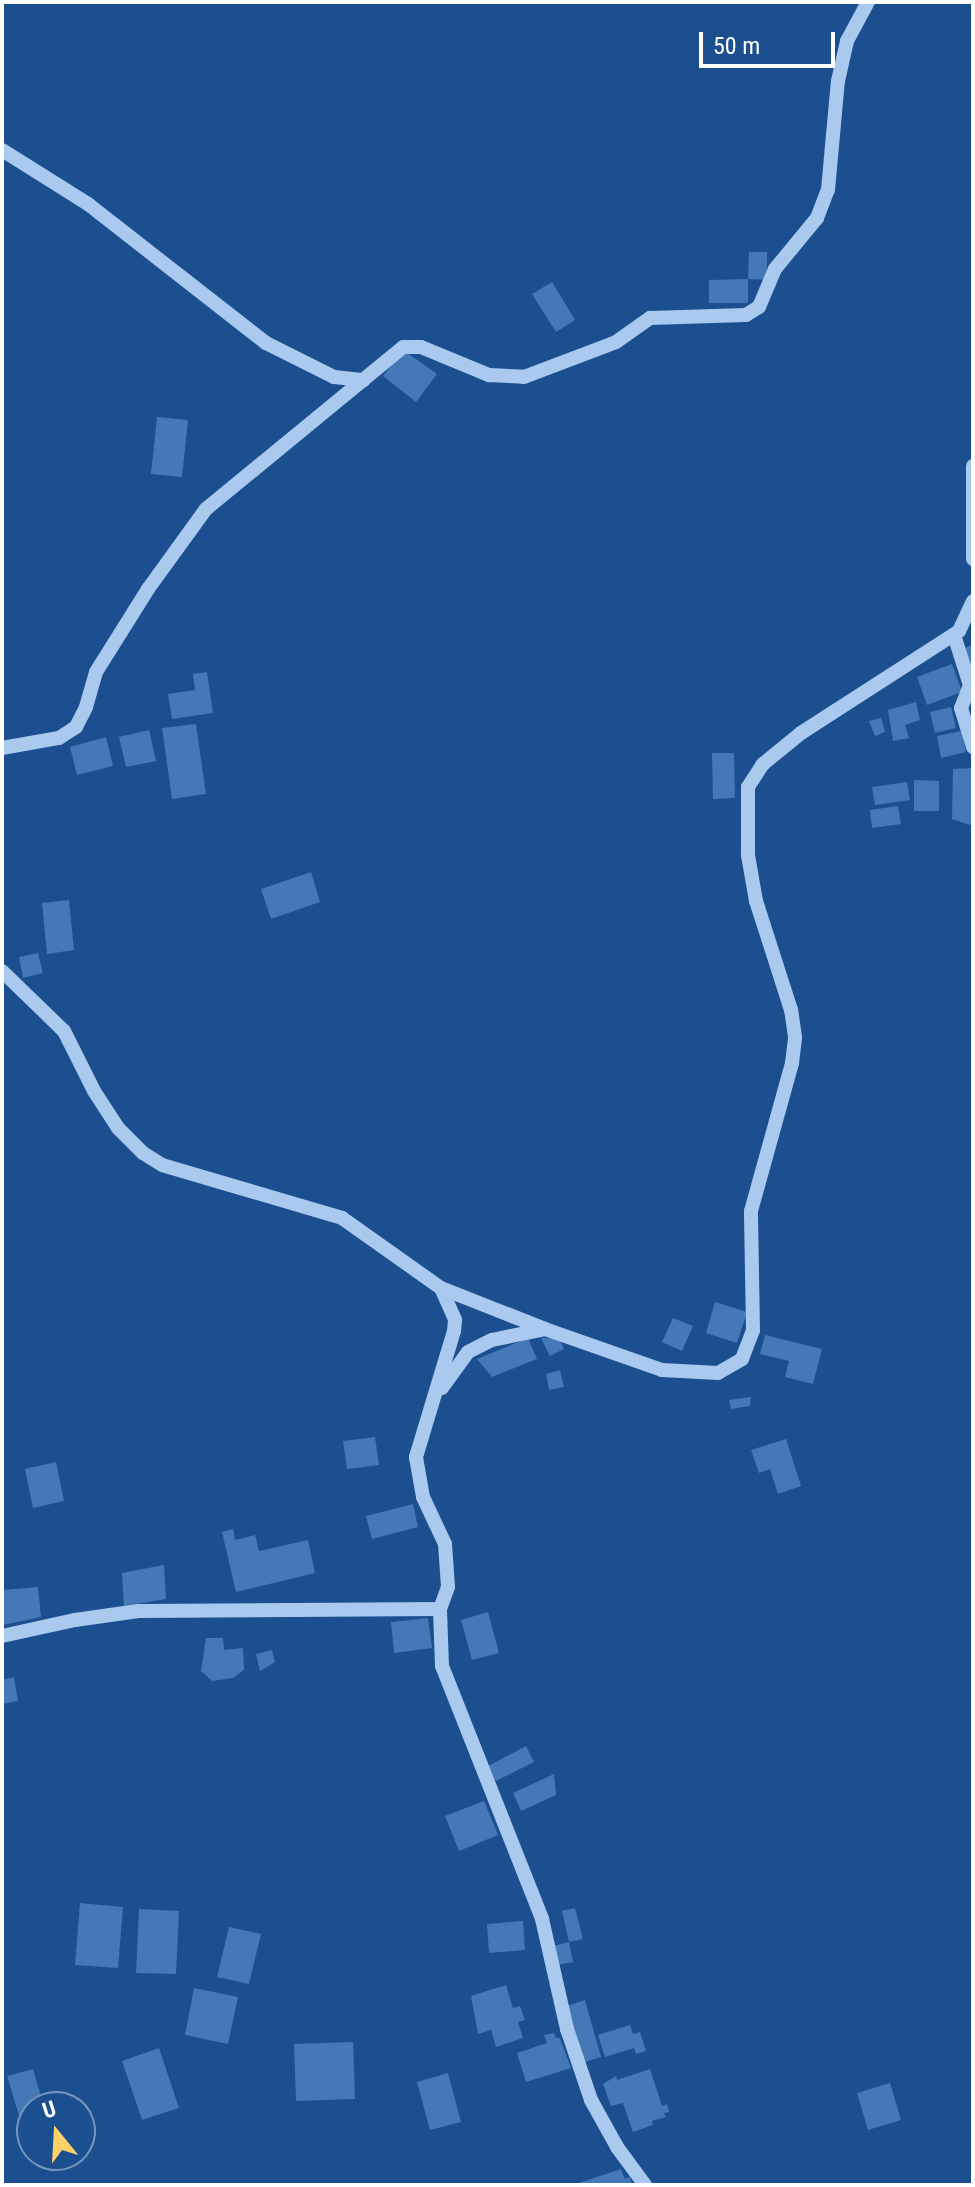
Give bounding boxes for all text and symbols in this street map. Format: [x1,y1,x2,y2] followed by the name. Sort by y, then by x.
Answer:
[703,16,839,66] scale bar
[713,32,760,60] text: 50 m
[16,2091,96,2171] north arrow
[39,2096,59,2123] text: U

